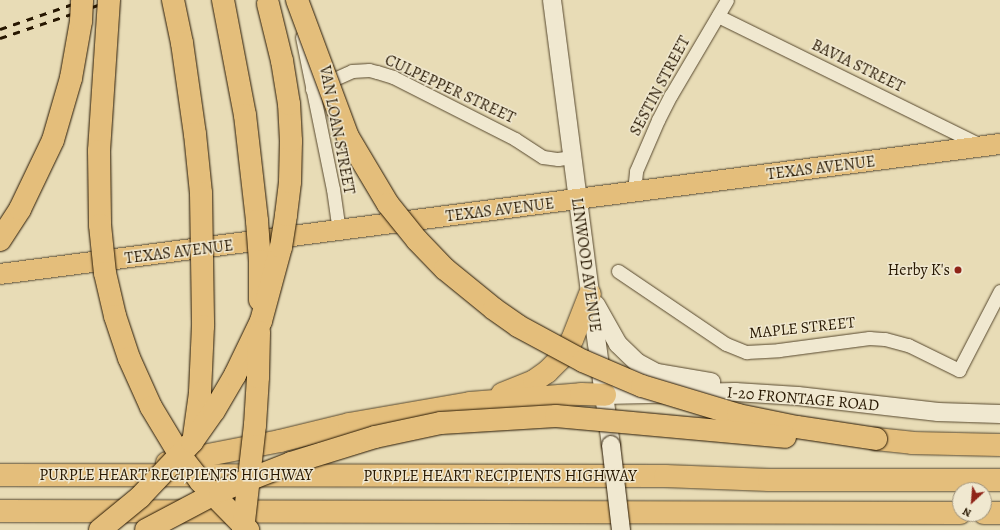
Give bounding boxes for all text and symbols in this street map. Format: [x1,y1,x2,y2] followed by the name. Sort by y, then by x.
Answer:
[626,33,694,139] street label: SESTIN STREET
[809,35,907,97] street label: BAVIA STREET
[382,50,518,128] street label: CULPEPPER STREET
[315,64,359,196] street label: VAN LOAN STREET
[766,152,876,184] street label: TEXAS AVENUE
[445,194,555,226] street label: TEXAS AVENUE
[567,196,605,334] street label: LINWOOD AVENUE
[124,236,234,268] street label: TEXAS AVENUE
[887,260,950,280] place label: Herby K's
[953,265,963,275] marker: Herby K's
[748,313,856,343] street label: MAPLE STREET
[726,383,880,415] street label: I-20 FRONTAGE ROAD
[39,465,313,485] street label: PURPLE HEART RECIPIENTS HIGHWAY
[363,466,637,486] street label: PURPLE HEART RECIPIENTS HIGHWAY
[952,482,992,522] north arrow
[960,504,974,521] text: N

